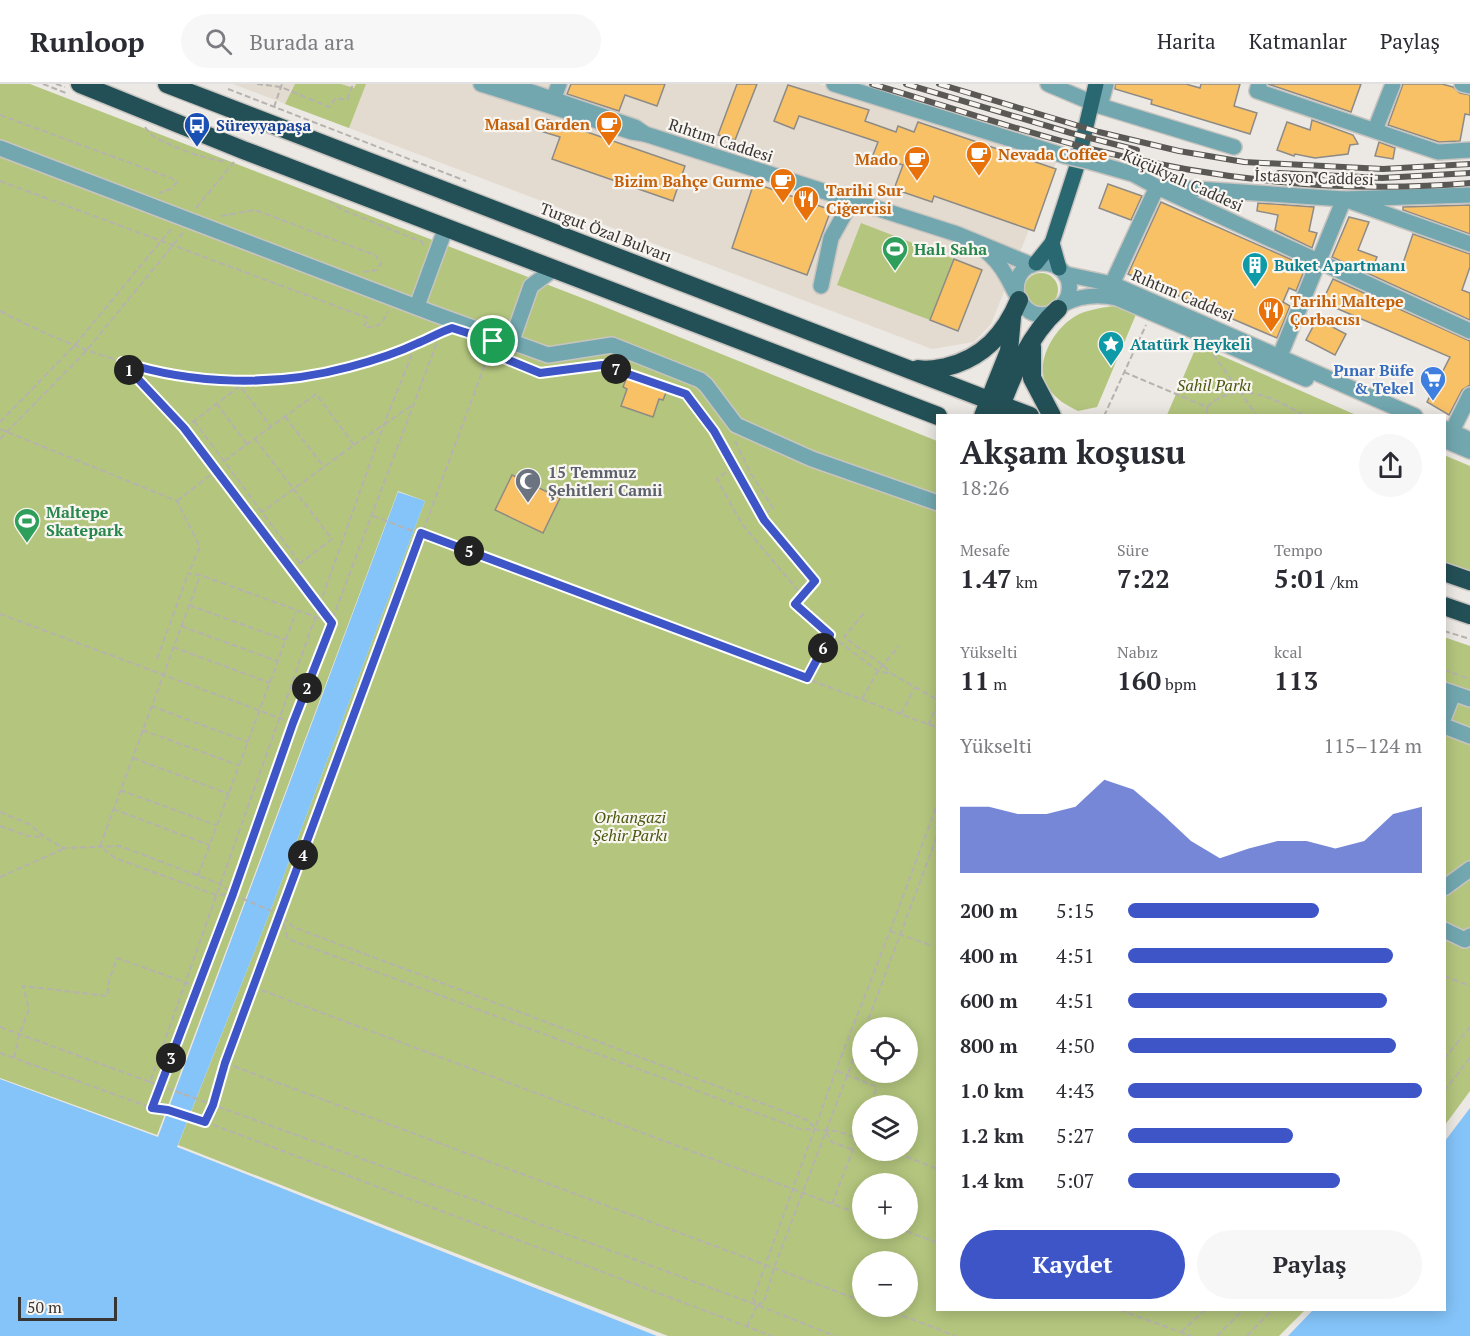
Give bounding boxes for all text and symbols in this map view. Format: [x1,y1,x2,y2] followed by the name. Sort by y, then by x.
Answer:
[181,14,601,68] search box
[30,23,145,60] text: Runloop
[202,25,235,58] icon: search
[250,27,355,56] text: Burada ara
[1157,27,1216,55] text: Harita
[1249,27,1347,55] text: Katmanlar
[1380,27,1440,55] text: Paylaş
[594,109,624,147] cafe icon: Masal Garden
[182,110,212,148] bus stop icon: Süreyyapaşa
[485,113,591,135] place label: Masal Garden
[666,113,776,167] street label: Rıhtım Caddesi
[216,114,311,136] place label: Süreyyapaşa
[964,139,994,177] cafe icon: Nevada Coffee
[998,143,1108,165] place label: Nevada Coffee
[902,144,932,182] cafe icon: Mado
[1119,144,1247,217] street label: Küçükyalı Caddesi
[855,148,898,170] place label: Mado
[1254,164,1374,190] street label: İstasyon Caddesi
[768,166,798,204] cafe icon: Bizim Bahçe Gurme
[614,170,764,192] place label: Bizim Bahçe Gurme
[826,179,903,219] place label: Tarihi Sur Ciğercisi
[791,184,821,222] restaurant icon: Tarihi Sur Ciğercisi
[537,197,675,267] street label: Turgut Özal Bulvarı
[880,234,910,272] sports icon: Halı Saha
[914,238,987,260] place label: Halı Saha
[1240,250,1270,288] building icon: Buket Apartmanı
[1274,254,1405,276] place label: Buket Apartmanı
[1129,264,1238,326] street label: Rıhtım Caddesi
[1290,290,1404,330] place label: Tarihi Maltepe Çorbacısı
[1256,295,1286,333] restaurant icon: Tarihi Maltepe Çorbacısı
[467,315,518,366] pin
[476,324,509,357] icon: arrive
[1096,329,1126,367] place icon: Atatürk Heykeli
[1130,333,1251,355] place label: Atatürk Heykeli
[601,354,631,384] pin: 7
[114,355,144,385] pin: 1
[611,358,621,380] text: 7
[124,359,134,381] text: 1
[1333,359,1414,399] place label: Pınar Büfe & Tekel
[1418,364,1448,402] supermarket icon: Pınar Büfe & Tekel
[1177,374,1251,396] park label: Sahil Parkı
[960,430,1186,473] text: Akşam koşusu
[1359,434,1422,497] button: share
[548,461,663,501] place label: 15 Temmuz Şehitleri Camii
[513,466,543,504] mosque icon: 15 Temmuz Şehitleri Camii
[960,474,1009,501] text: 18:26
[46,501,124,541] place label: Maltepe Skatepark
[12,506,42,544] sports icon: Maltepe Skatepark
[454,536,484,566] pin: 5
[960,539,1010,561] text: Mesafe
[1117,539,1149,561] text: Süre
[1274,539,1323,561] text: Tempo
[464,540,474,562] text: 5
[960,561,1012,595] text: 1.47
[1117,561,1170,595] text: 7:22
[1274,561,1327,595] text: 5:01
[1012,571,1038,593] text: km
[1327,571,1358,593] text: /km
[808,633,838,663] pin: 6
[818,637,828,659] text: 6
[960,641,1018,663] text: Yükselti
[1117,641,1158,663] text: Nabız
[1274,641,1302,663] text: kcal
[960,663,989,697] text: 11
[1117,663,1161,697] text: 160
[1274,663,1318,697] text: 113
[292,673,322,703] pin: 2
[989,673,1007,695] text: m
[1161,673,1197,695] text: bpm
[302,677,312,699] text: 2
[960,732,1032,759] text: Yükselti
[1323,732,1422,759] text: 115–124 m
[593,806,667,846] park label: Orhangazi Şehir Parkı
[288,840,318,870] pin: 4
[298,844,308,866] text: 4
[960,897,1018,924] text: 200 m
[1056,897,1095,924] text: 5:15
[960,942,1018,969] text: 400 m
[1056,942,1095,969] text: 4:51
[960,987,1018,1014] text: 600 m
[1056,987,1095,1014] text: 4:51
[852,1017,918,1317] map controls
[852,1017,918,1083] button: locate
[960,1032,1018,1059] text: 800 m
[1056,1032,1095,1059] text: 4:50
[156,1043,186,1073] pin: 3
[166,1047,176,1069] text: 3
[960,1077,1024,1104] text: 1.0 km
[1056,1077,1095,1104] text: 4:43
[852,1095,918,1161] button: layers
[960,1122,1024,1149] text: 1.2 km
[1056,1122,1095,1149] text: 5:27
[960,1167,1024,1194] text: 1.4 km
[1056,1167,1095,1194] text: 5:07
[852,1173,918,1239] button: +
[960,1230,1185,1299] button: Kaydet
[1197,1230,1422,1299] button: Paylaş
[852,1251,918,1317] button: −
[18,1294,117,1322] scale bar
[27,1296,62,1318] text: 50 m

